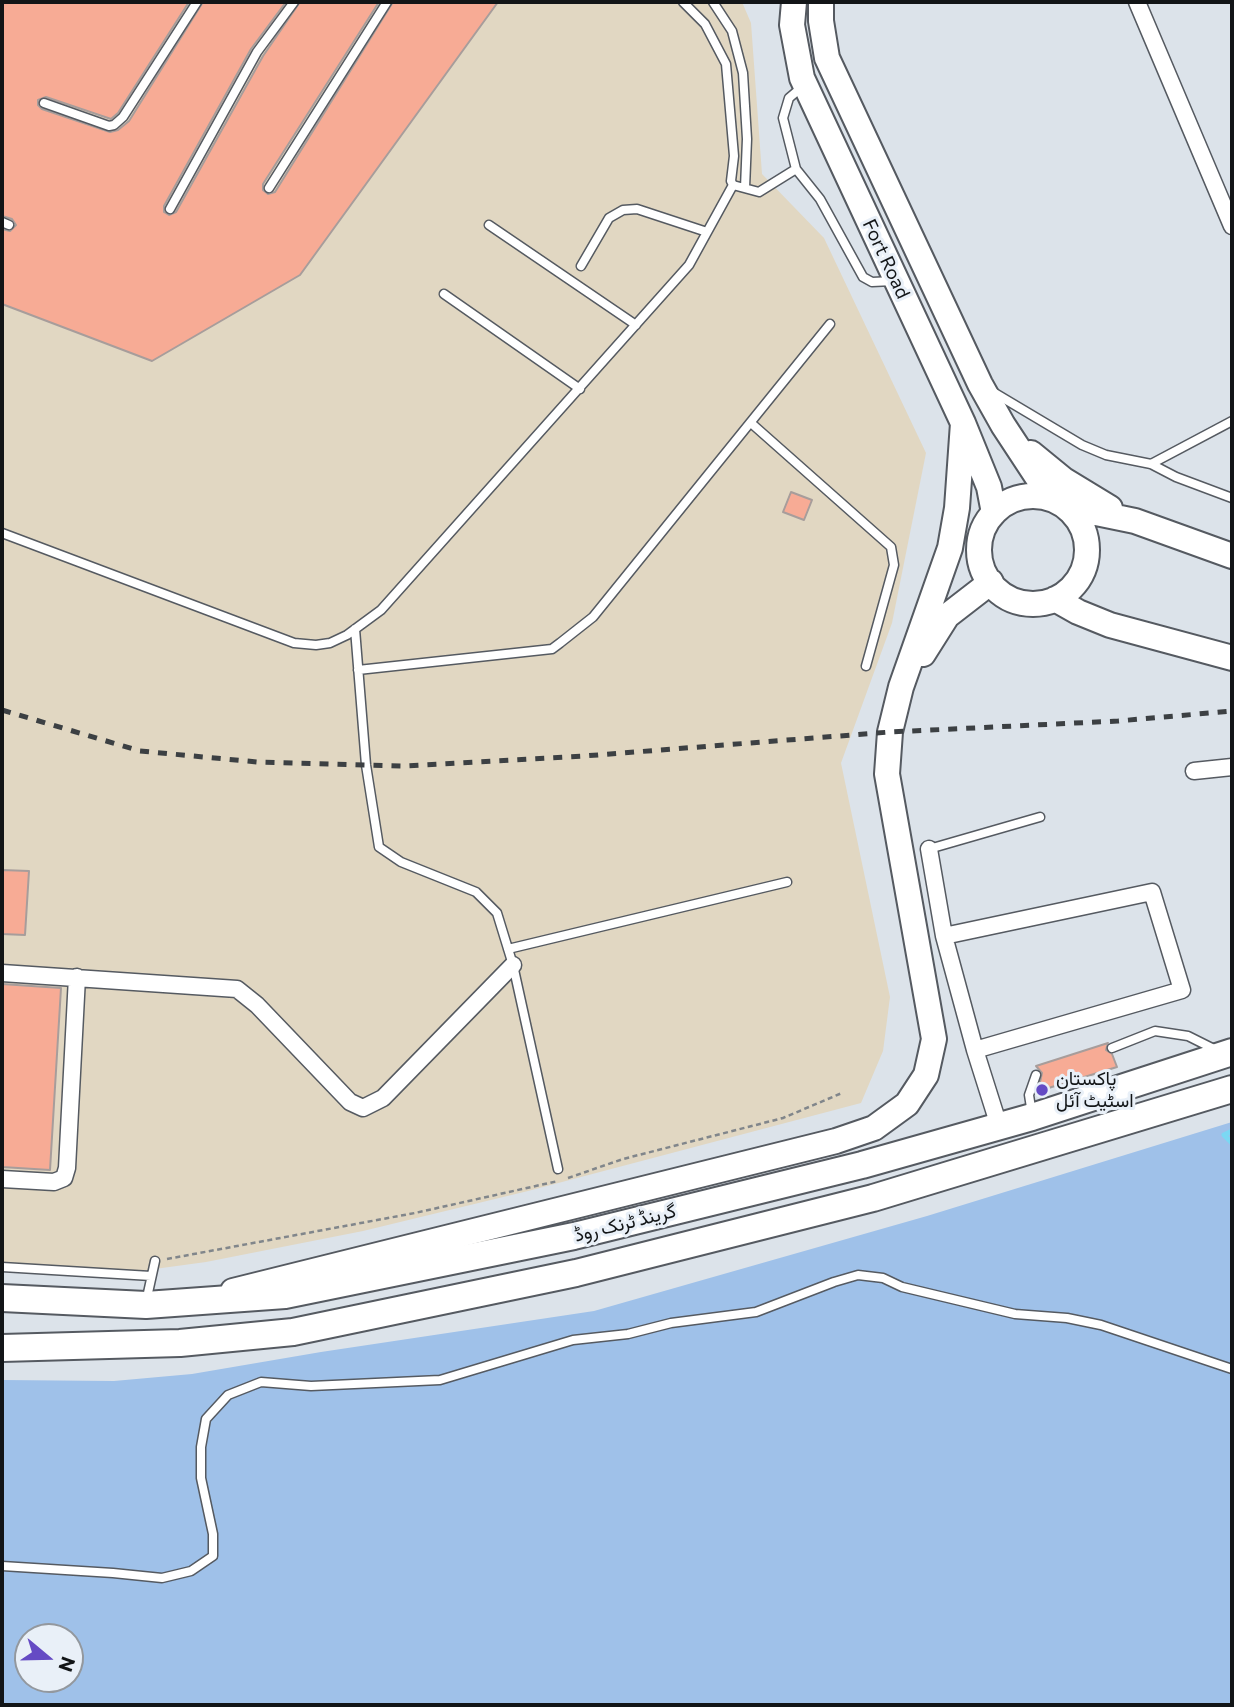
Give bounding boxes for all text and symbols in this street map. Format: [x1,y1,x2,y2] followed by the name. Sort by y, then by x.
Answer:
[858,216,914,302] street label: Fort Road
[1056,1068,1134,1112] place label: پاکستان اسٹیٹ آئل
[1034,1082,1050,1098] marker: پاکستان اسٹیٹ آئل
[572,1199,678,1247] street label: گرینڈ ٹرنک روڈ
[14,1623,84,1693] north arrow
[54,1654,81,1675] text: N

